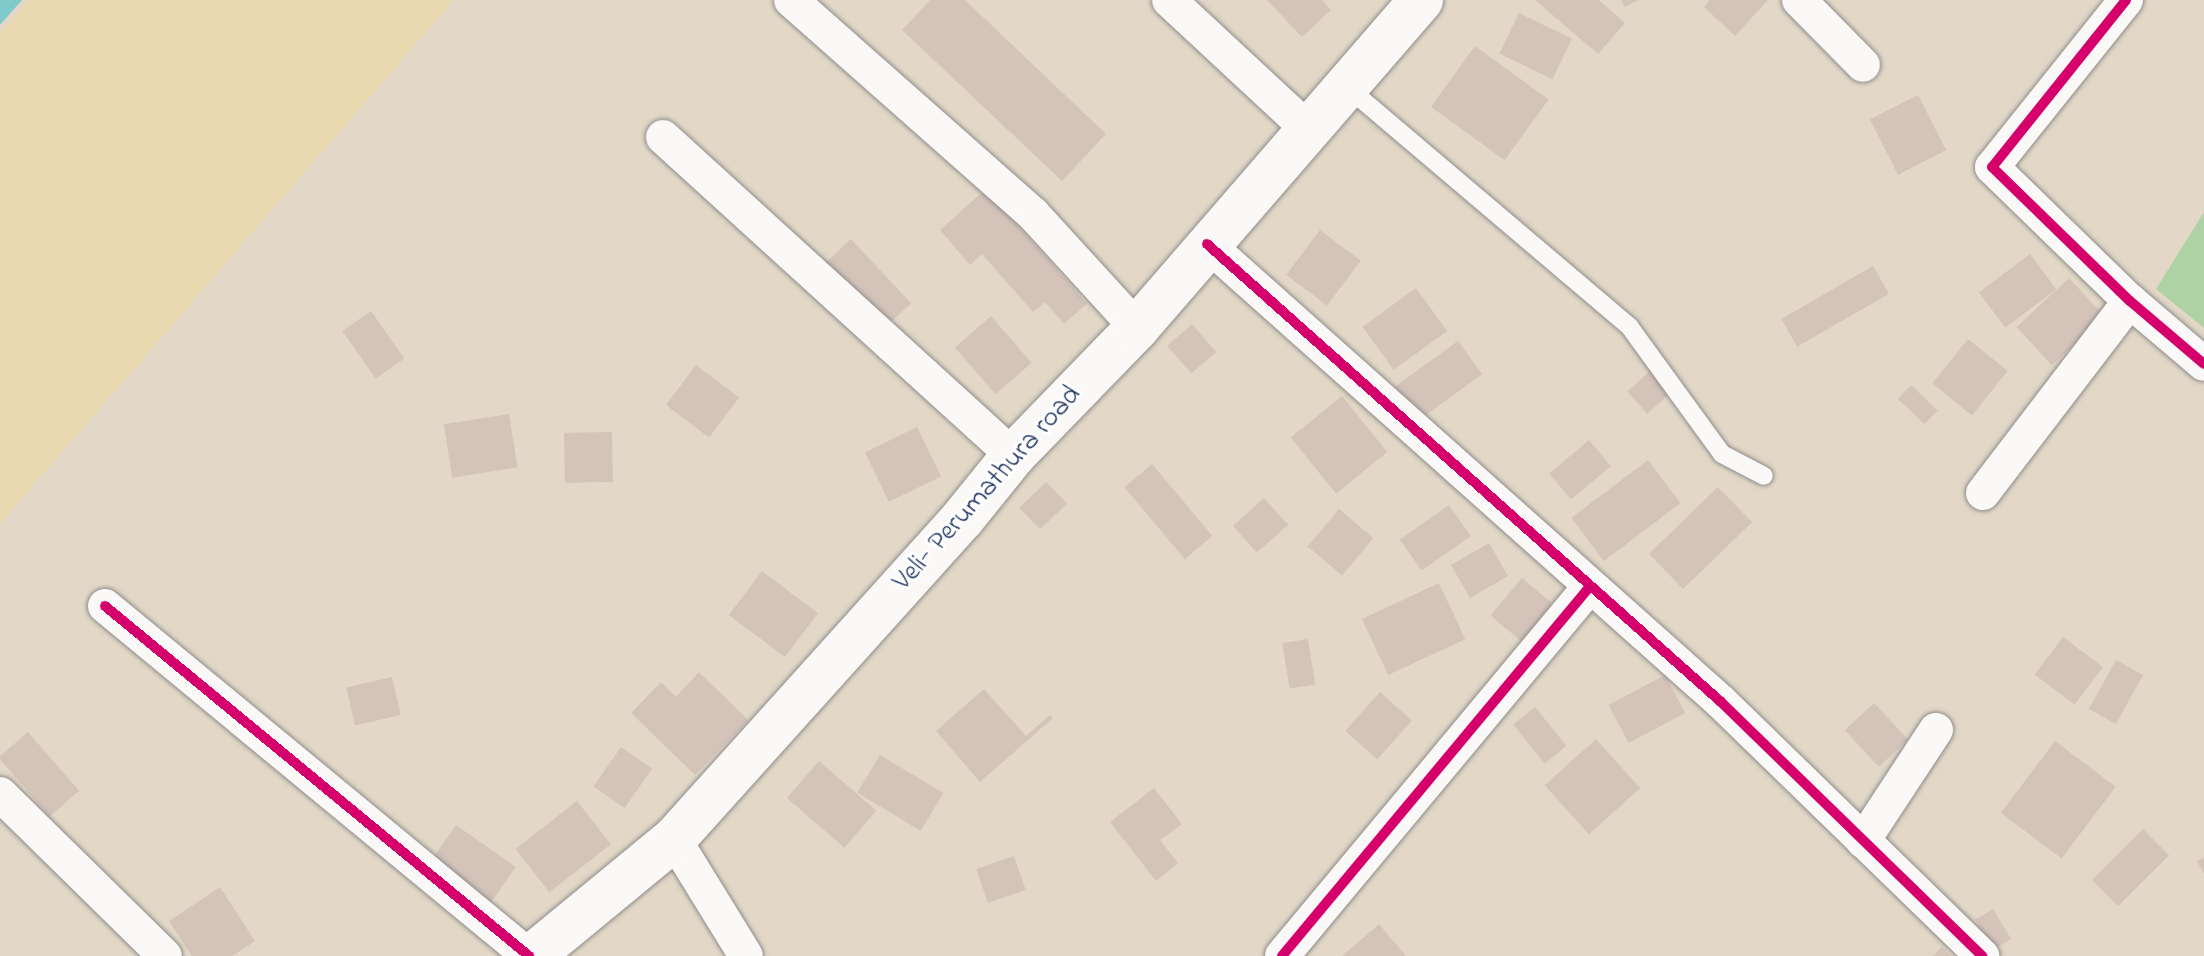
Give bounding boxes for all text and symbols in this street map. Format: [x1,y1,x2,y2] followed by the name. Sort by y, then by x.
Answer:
[887,379,1089,599] street label: Veli- Perumathura road

